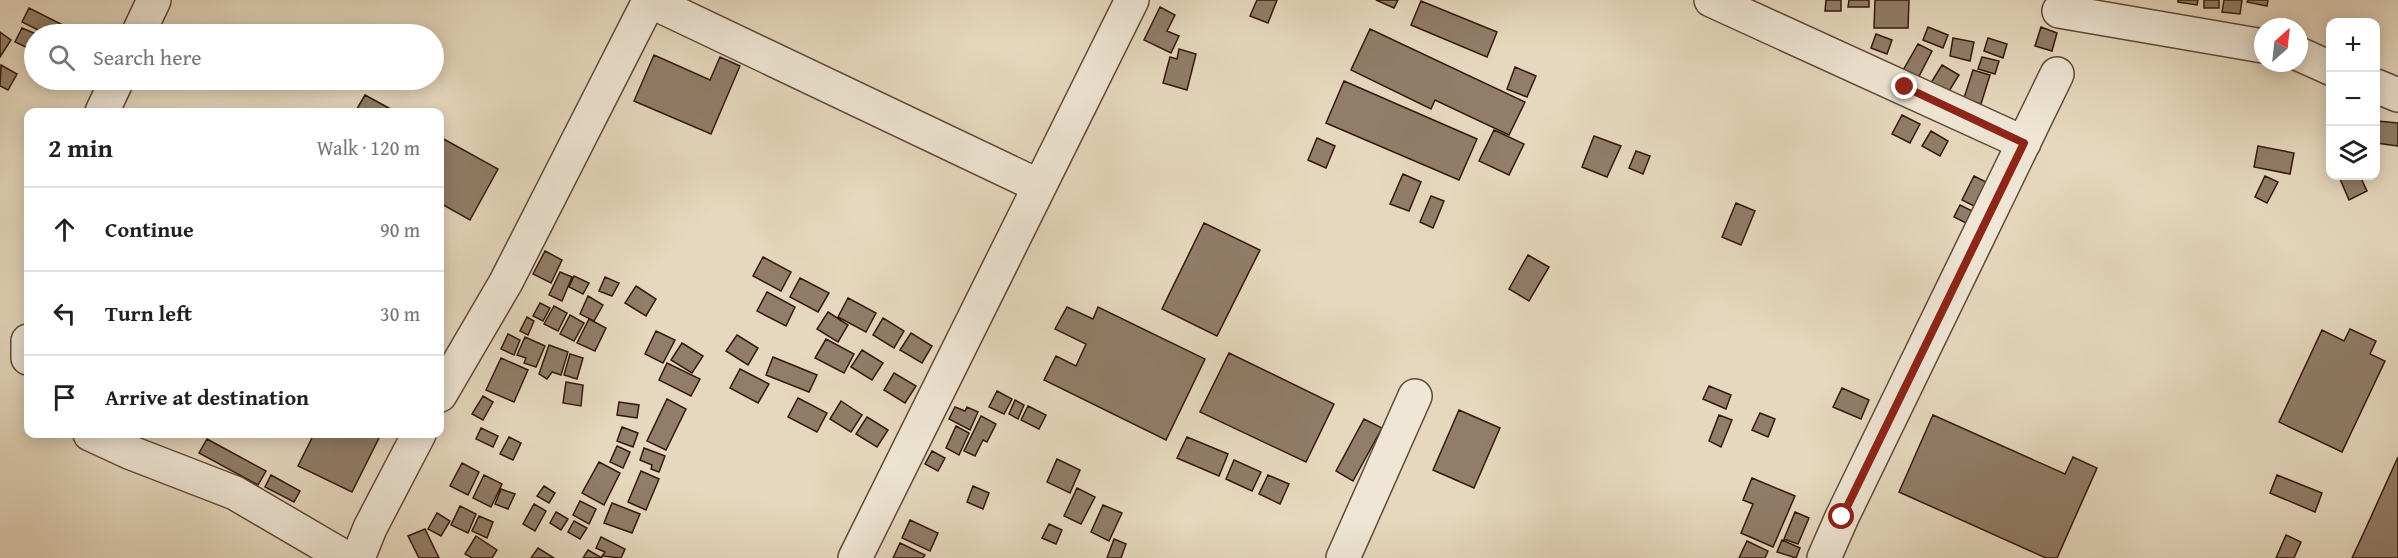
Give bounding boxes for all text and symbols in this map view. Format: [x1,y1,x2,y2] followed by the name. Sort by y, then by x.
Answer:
[2254,18,2308,72] north arrow
[2326,18,2380,180] map controls
[2326,18,2380,72] button: +
[24,24,444,90] search box
[45,41,78,74] icon: search
[93,41,202,73] text: Search here
[2326,72,2380,126] button: −
[1891,73,1917,99] route end
[2326,126,2380,180] button: layers
[48,128,113,167] text: 2 min
[317,133,420,162] text: Walk · 120 m
[48,213,81,246] icon: ahead
[105,213,194,245] text: Continue
[380,215,420,244] text: 90 m
[48,297,81,330] icon: left
[105,297,192,329] text: Turn left
[380,299,420,328] text: 30 m
[48,381,81,414] icon: arrive
[105,381,309,413] text: Arrive at destination
[1828,503,1854,529] route start

